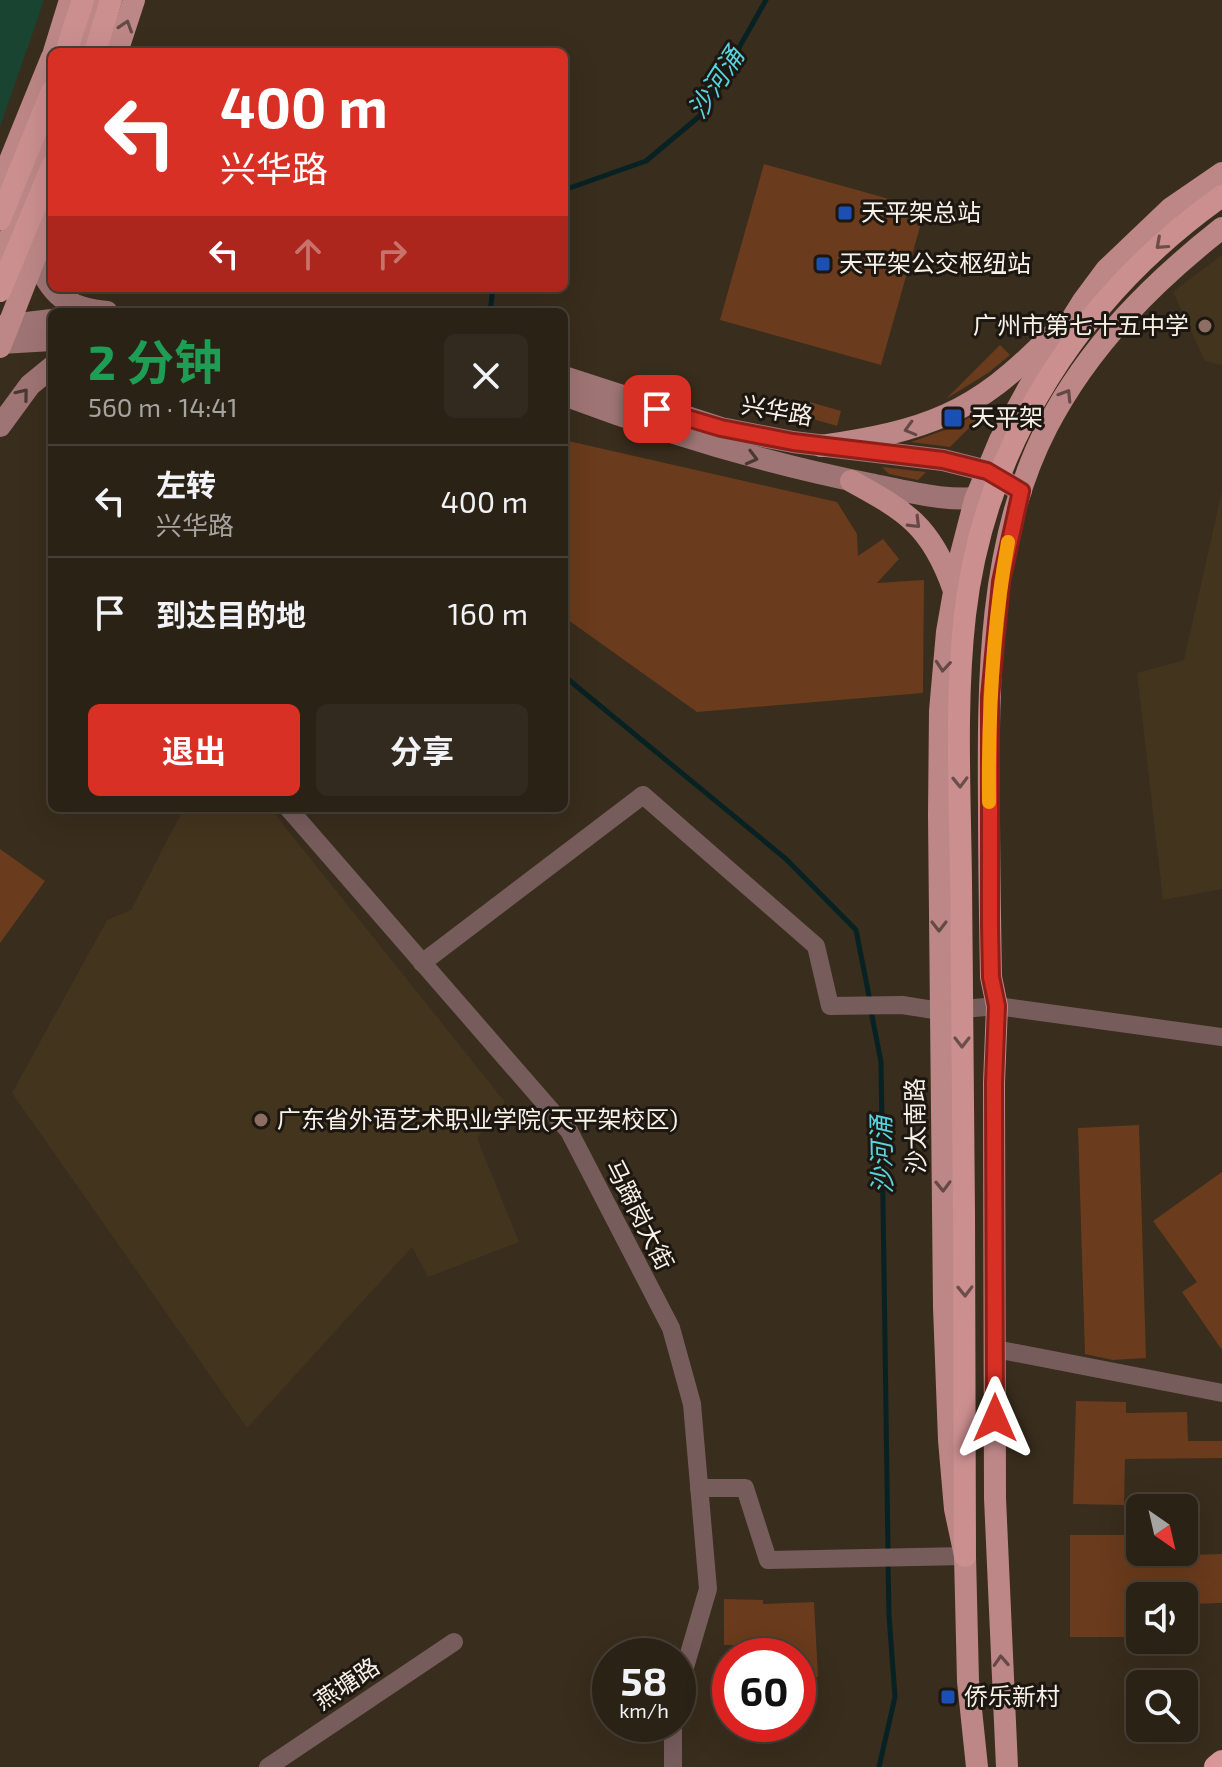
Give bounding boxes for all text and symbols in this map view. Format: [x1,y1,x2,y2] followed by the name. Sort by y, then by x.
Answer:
[116,20,132,34] one-way arrow
[680,39,751,123] water label: 沙河涌
[220,72,388,139] text: 400 m
[88,80,192,184] icon: left
[220,146,328,189] text: 兴华路
[861,197,981,226] place label: 天平架总站
[836,204,854,222] marker: 天平架总站
[202,232,246,276] icon: left
[286,232,330,276] icon: ahead
[370,232,414,276] icon: right
[1155,234,1170,249] one-way arrow
[839,248,1031,277] place label: 天平架公交枢纽站
[814,255,832,273] marker: 天平架公交枢纽站
[973,310,1189,339] place label: 广州市第七十五中学
[1196,317,1214,335] marker: 广州市第七十五中学
[88,332,222,390] text: 2 分钟
[444,334,528,418] button: close
[623,375,691,443] pin
[635,387,679,431] icon: arrive
[13,389,28,403] one-way arrow
[739,389,815,430] street label: 兴华路
[1056,389,1071,404] one-way arrow
[88,391,238,422] text: 560 m · 14:41
[971,402,1043,431] place label: 天平架
[942,407,964,429] marker: 天平架
[904,420,918,437] one-way arrow
[745,448,758,465] one-way arrow
[156,466,216,502] text: 左转
[88,479,132,523] icon: left
[440,483,528,519] text: 400 m
[156,509,234,540] text: 兴华路
[906,514,920,528] one-way arrow
[88,591,132,635] icon: arrive
[448,595,528,631] text: 160 m
[156,596,306,632] text: 到达目的地
[935,660,952,673] one-way arrow
[88,704,300,796] button: 退出
[316,704,528,796] button: 分享
[951,776,968,789] one-way arrow
[931,920,948,933] one-way arrow
[953,1036,971,1049] one-way arrow
[899,1078,930,1174] street label: 沙太南路
[277,1104,678,1133] place label: 广东省外语艺术职业学院(天平架校区)
[252,1111,270,1129] marker: 广东省外语艺术职业学院(天平架校区)
[864,1113,897,1194] water label: 沙河涌
[600,1154,680,1274] street label: 马蹄岗大街
[934,1180,951,1193] one-way arrow
[956,1285,973,1298] one-way arrow
[953,1376,1037,1460] position arrow
[1126,1494,1198,1566] north arrow
[1126,1494,1198,1742] map controls
[1126,1582,1198,1654] button: sound
[712,1638,816,1742] speed limit sign: 60
[308,1651,384,1715] street label: 燕塘路
[993,1654,1010,1667] one-way arrow
[620,1656,667,1704] text: 58
[1126,1670,1198,1742] button: search
[964,1681,1060,1710] place label: 侨乐新村
[939,1688,957,1706] marker: 侨乐新村
[619,1698,669,1722] text: km/h

